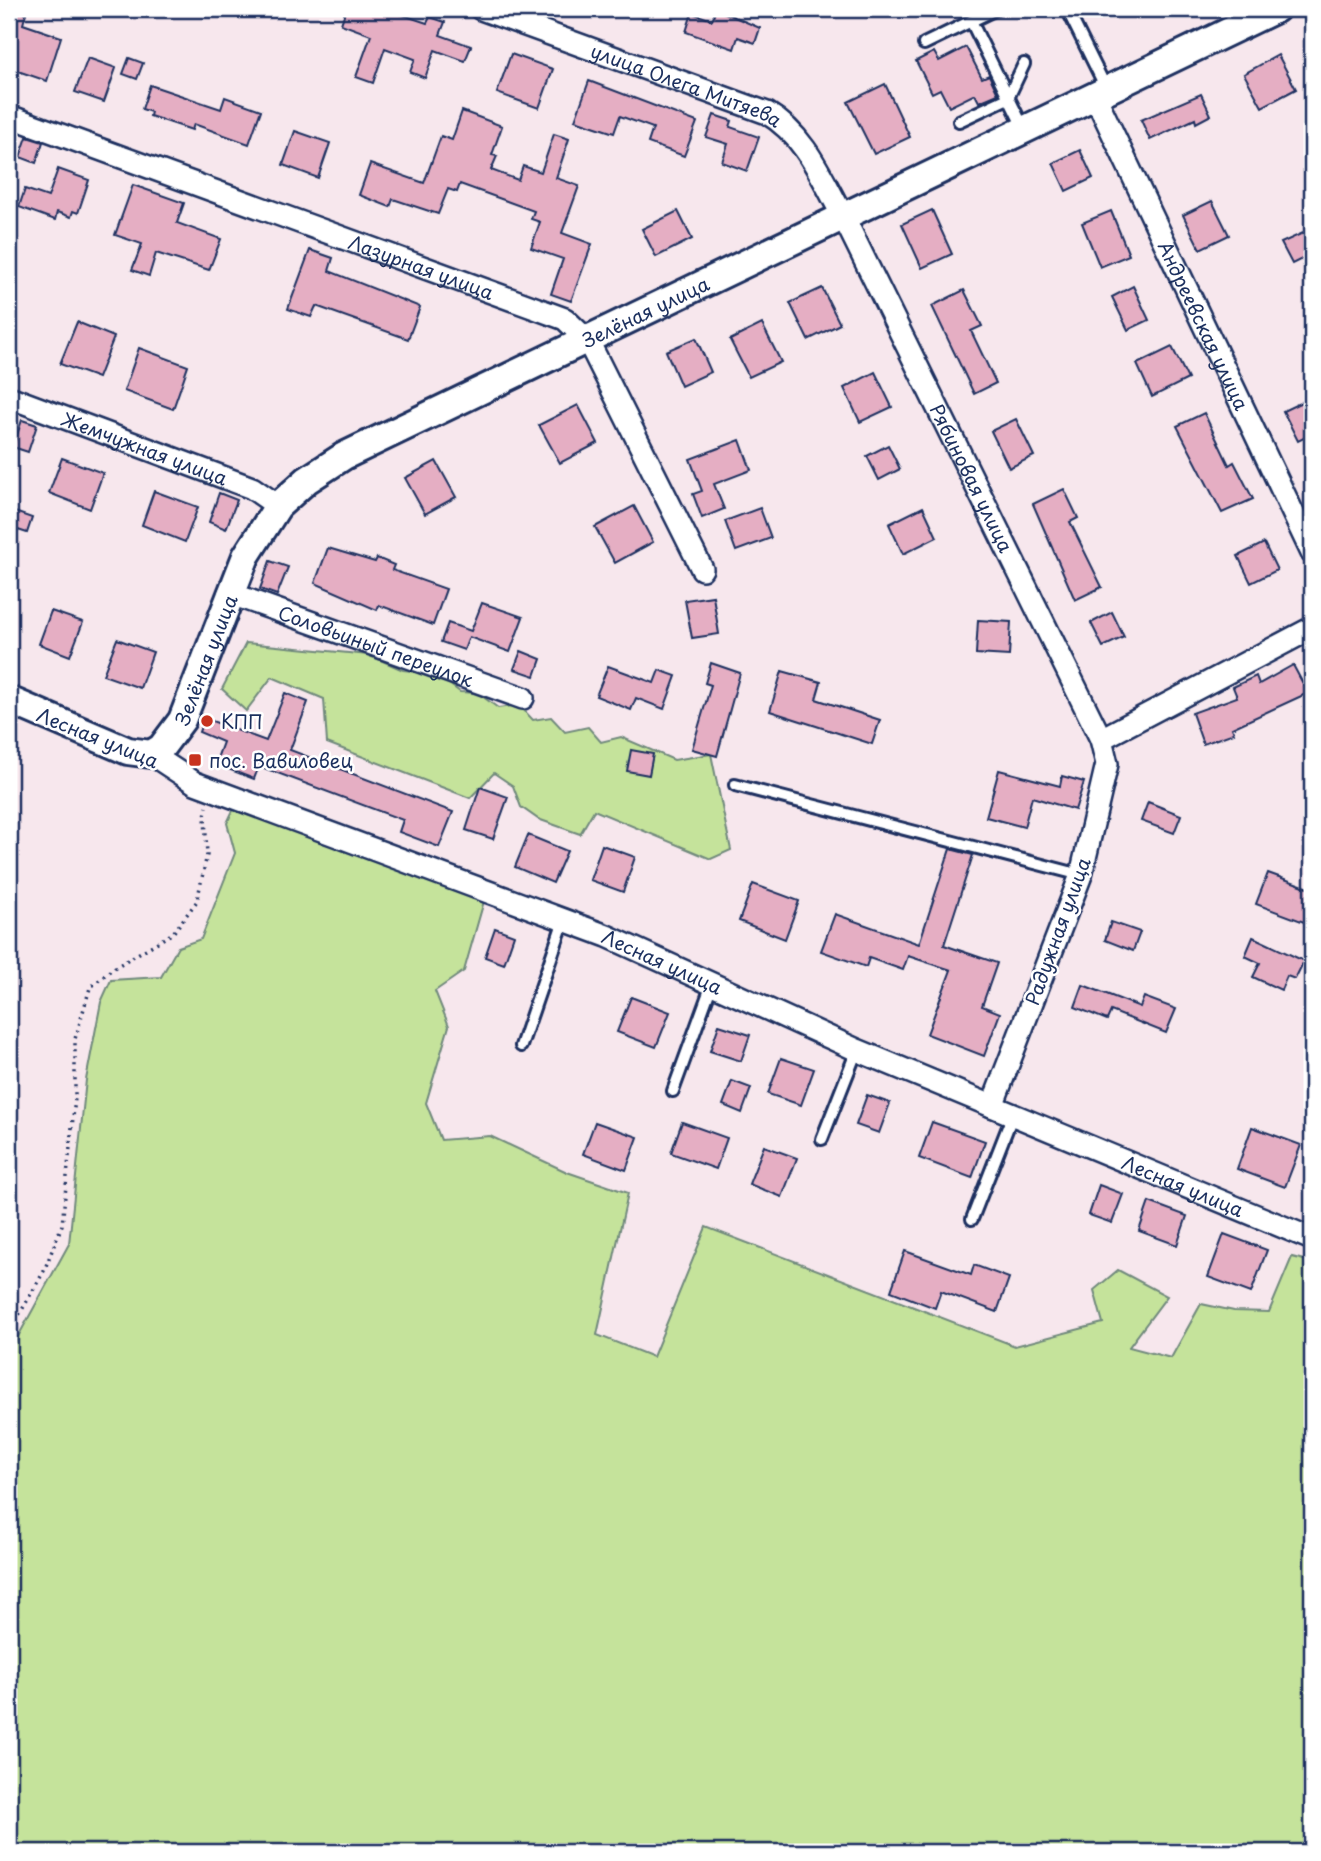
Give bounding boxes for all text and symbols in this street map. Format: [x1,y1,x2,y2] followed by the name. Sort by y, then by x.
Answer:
[587,36,789,133] street label: улица Олега Митяева
[345,227,498,306] street label: Лазурная улица
[1152,236,1256,415] street label: Андреевская улица
[577,269,714,354] street label: Зелёная улица
[924,399,1021,557] street label: Рябиновая улица
[58,404,232,492] street label: Жемчужная улица
[167,590,244,729] street label: Зелёная улица
[274,598,478,693] street label: Соловьиный переулок
[33,700,163,774] street label: Лесная улица
[221,707,263,735] place label: КПП
[199,713,215,729] marker: КПП
[209,746,353,774] place label: пос. Вавиловец
[187,752,203,768] marker: пос. Вавиловец
[1017,853,1097,1009] street label: Радужная улица
[598,922,727,1001] street label: Лесная улица
[1118,1148,1248,1223] street label: Лесная улица

